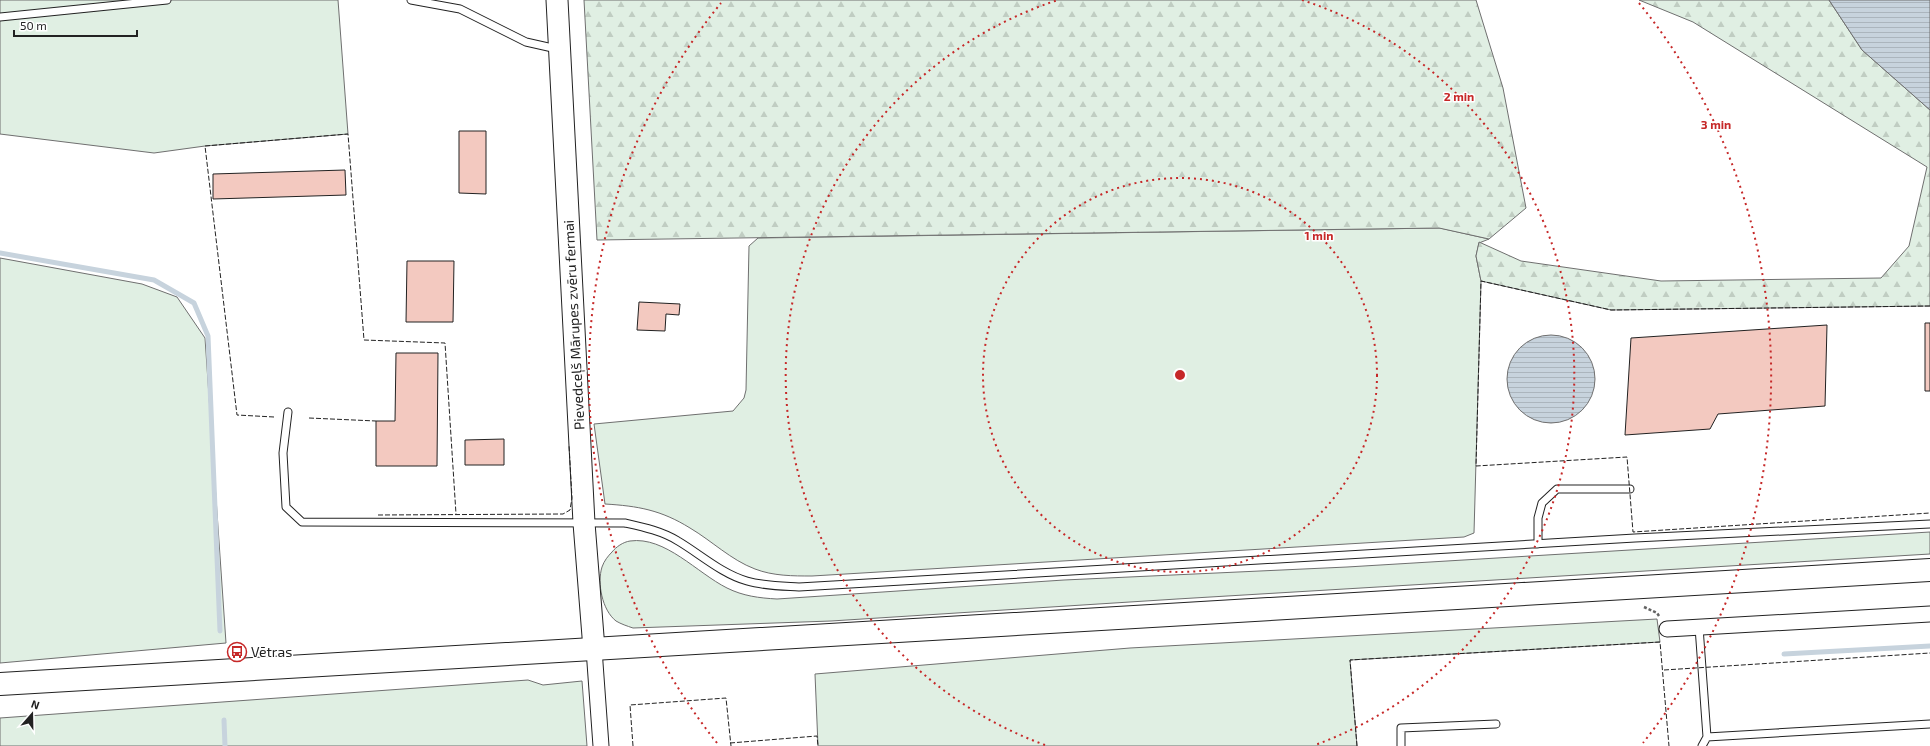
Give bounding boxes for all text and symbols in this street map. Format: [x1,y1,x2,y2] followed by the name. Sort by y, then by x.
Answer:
[14,12,137,38] scale bar
[20,18,47,32] text: 50 m
[1444,89,1474,103] text: 2 min
[1701,117,1731,131] text: 3 min
[560,219,588,431] street label: Pievedceļš Mārupes zvēru fermai
[1305,228,1333,242] text: 1 min
[1173,368,1187,382] centre of rings
[226,641,248,663] bus stop icon: Vētras
[251,643,292,660] place label: Vētras
[12,694,52,734] north arrow
[30,697,42,712] text: N

